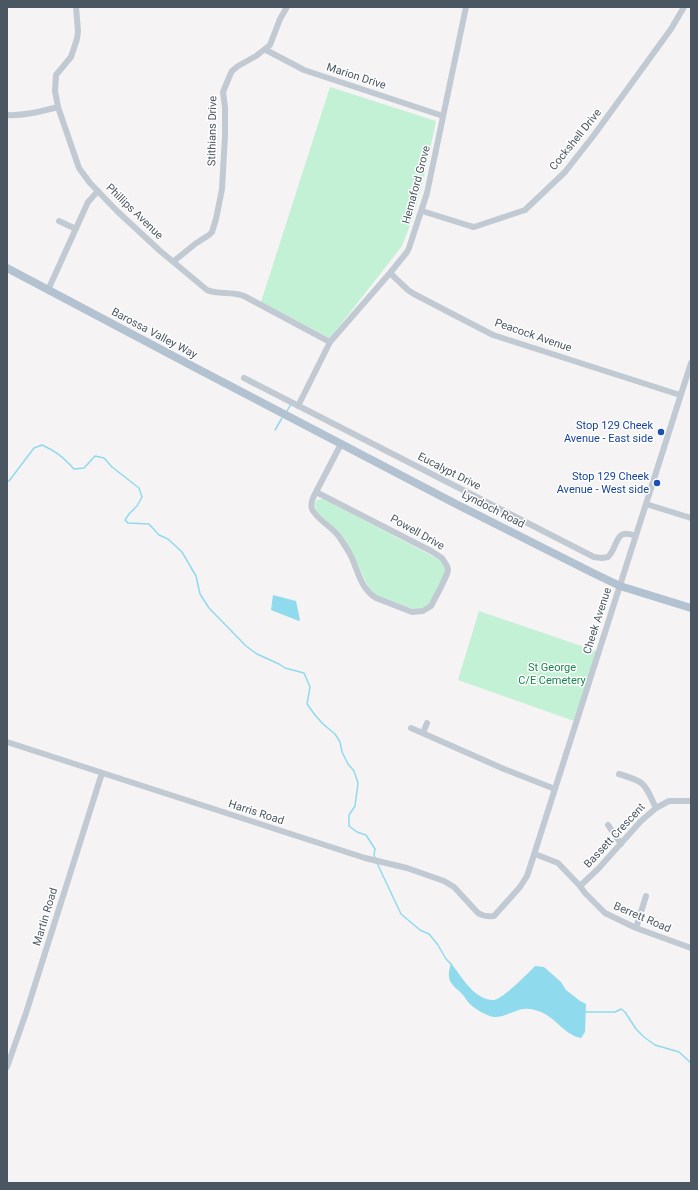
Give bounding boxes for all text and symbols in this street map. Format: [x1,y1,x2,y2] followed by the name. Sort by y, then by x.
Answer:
[325,61,387,93] street label: Marion Drive
[206,96,220,166] street label: Stithians Drive
[547,107,605,173] street label: Cockshell Drive
[400,144,434,226] street label: Hemaford Grove
[103,181,165,243] street label: Phillips Avenue
[109,306,199,362] street label: Barossa Valley Way
[493,317,573,355] street label: Peacock Avenue
[564,419,653,445] place label: Stop 129 Cheek Avenue - East side
[656,427,666,437] marker: Stop 129 Cheek Avenue - East side
[415,450,483,494] street label: Eucalypt Drive
[557,470,649,496] place label: Stop 129 Cheek Avenue - West side
[652,478,662,488] marker: Stop 129 Cheek Avenue - West side
[459,489,527,531] street label: Lyndoch Road
[388,513,446,553] street label: Powell Drive
[581,586,615,656] street label: Cheek Avenue
[518,661,586,687] park label: St George C/E Cemetery
[227,798,285,828] street label: Harris Road
[582,801,648,871] street label: Bassett Crescent
[31,886,61,948] street label: Martin Road
[611,900,673,936] street label: Berrett Road

